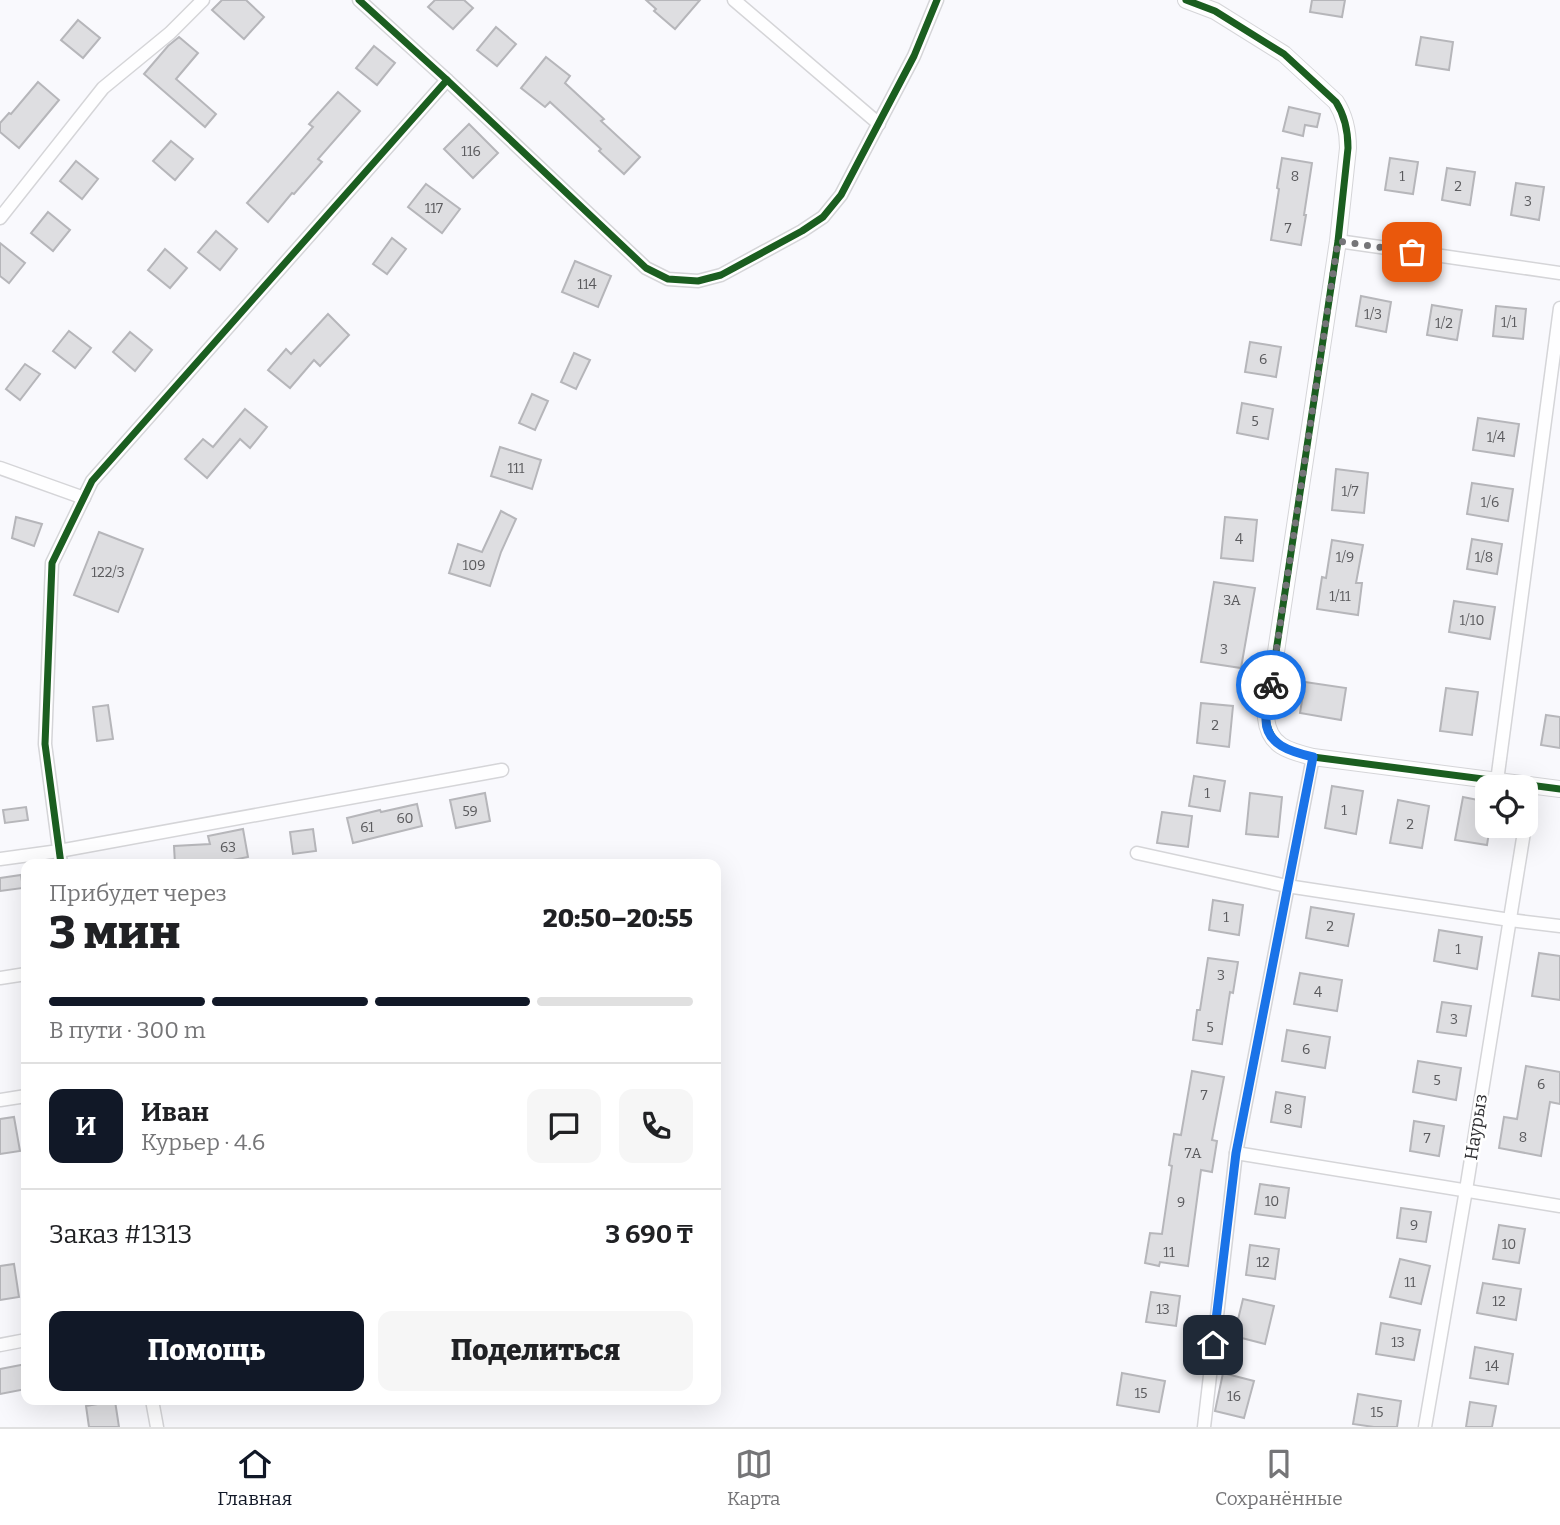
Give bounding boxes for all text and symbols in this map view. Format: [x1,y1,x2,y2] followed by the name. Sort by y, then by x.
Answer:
[461,143,481,160] house number: 116
[1291,168,1299,185] house number: 8
[1399,168,1405,185] house number: 1
[1454,178,1462,195] house number: 2
[1524,193,1532,210] house number: 3
[425,200,443,217] house number: 117
[1284,220,1292,237] house number: 7
[1382,222,1442,282] pin
[1393,233,1431,271] icon: bag
[577,276,597,293] house number: 114
[1364,306,1382,323] house number: 1/3
[1501,314,1517,331] house number: 1/1
[1435,315,1453,332] house number: 1/2
[1259,351,1267,368] house number: 6
[1251,413,1259,430] house number: 5
[1487,429,1505,446] house number: 1/4
[507,460,525,477] house number: 111
[1341,483,1359,500] house number: 1/7
[1481,494,1499,511] house number: 1/6
[1235,531,1243,548] house number: 4
[1336,549,1354,566] house number: 1/9
[1475,549,1493,566] house number: 1/8
[463,557,485,574] house number: 109
[91,564,125,581] house number: 122/3
[1329,588,1351,605] house number: 1/11
[1223,592,1241,609] house number: 3А
[1460,612,1484,629] house number: 1/10
[1220,641,1228,658] house number: 3
[1236,650,1306,720] courier
[1252,666,1290,704] icon: bike
[1211,717,1219,734] house number: 2
[1475,775,1538,838] map controls
[1475,775,1538,838] button: locate
[1204,785,1210,802] house number: 1
[1341,802,1347,819] house number: 1
[462,803,478,820] house number: 59
[396,810,414,827] house number: 60
[1406,816,1414,833] house number: 2
[360,819,374,836] house number: 61
[220,839,236,856] house number: 63
[49,879,227,907] text: Прибудет через
[543,903,693,934] text: 20:50–20:55
[49,905,180,960] text: 3 мин
[1223,909,1229,926] house number: 1
[1326,918,1334,935] house number: 2
[1455,941,1461,958] house number: 1
[1217,967,1225,984] house number: 3
[1314,984,1322,1001] house number: 4
[1450,1011,1458,1028] house number: 3
[49,1016,206,1044] text: В пути · 300 m
[1206,1019,1214,1036] house number: 5
[1302,1041,1310,1058] house number: 6
[1433,1072,1441,1089] house number: 5
[1537,1076,1545,1093] house number: 6
[1200,1087,1208,1104] house number: 7
[527,1089,601,1163] button: chat
[619,1089,693,1163] button: phone
[1460,1092,1492,1162] street label: Наурыз
[141,1097,209,1128] text: Иван
[1284,1101,1292,1118] house number: 8
[76,1111,96,1142] text: И
[141,1128,265,1156] text: Курьер · 4.6
[1519,1129,1527,1146] house number: 8
[1423,1130,1431,1147] house number: 7
[1185,1145,1202,1162] house number: 7А
[1265,1193,1279,1210] house number: 10
[1177,1194,1185,1211] house number: 9
[1410,1217,1418,1234] house number: 9
[49,1219,192,1250] text: Заказ #1313
[605,1219,693,1250] text: 3 690 ₸
[1502,1236,1516,1253] house number: 10
[1163,1244,1175,1261] house number: 11
[1256,1254,1270,1271] house number: 12
[1404,1274,1416,1291] house number: 11
[1492,1293,1506,1310] house number: 12
[1156,1301,1170,1318] house number: 13
[49,1311,364,1391] button: Помощь
[378,1311,693,1391] button: Поделиться
[1183,1315,1243,1375] pin
[1194,1326,1232,1364] icon: home
[1391,1334,1405,1351] house number: 13
[1485,1358,1499,1375] house number: 14
[1134,1385,1148,1402] house number: 15
[1227,1388,1241,1405] house number: 16
[1370,1404,1384,1421] house number: 15
[217,1445,292,1510] tab: Главная
[727,1445,780,1510] tab: Карта
[1215,1445,1343,1510] tab: Сохранённые

